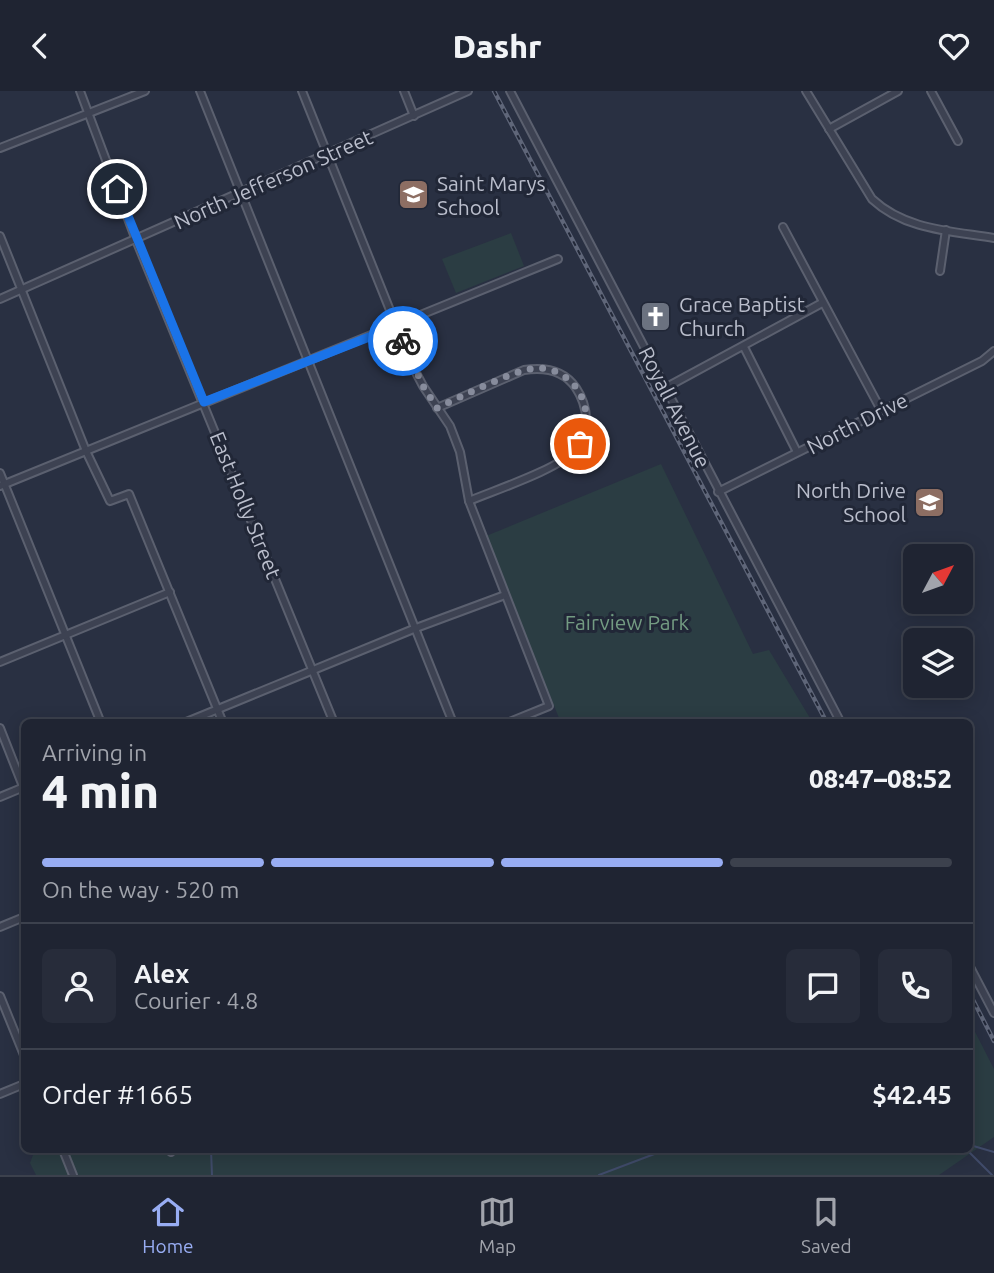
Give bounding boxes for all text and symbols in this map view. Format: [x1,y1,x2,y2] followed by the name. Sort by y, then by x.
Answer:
[21,27,59,65] icon: back
[935,27,973,65] icon: heart
[452,28,542,64] text: Dashr
[170,124,376,234] street label: North Jefferson Street
[87,159,147,219] pin
[98,170,136,208] icon: home
[437,171,546,219] place label: Saint Marys School
[397,178,431,212] school or university icon: Saint Marys School
[679,292,805,340] place label: Grace Baptist Church
[639,299,673,333] church icon: Grace Baptist Church
[368,306,438,376] courier
[384,322,422,360] icon: bike
[634,342,716,472] street label: Royall Avenue
[803,387,911,459] street label: North Drive
[550,414,610,474] pin
[561,425,599,463] icon: bag
[206,428,286,582] street label: East Holly Street
[796,478,906,526] place label: North Drive School
[912,485,946,519] school or university icon: North Drive School
[903,544,973,614] north arrow
[903,544,973,698] map controls
[565,610,690,634] park label: Fairview Park
[903,628,973,698] button: layers
[42,740,147,765] text: Arriving in
[809,764,952,793] text: 08:47–08:52
[42,765,159,817] text: 4 min
[42,877,239,902] text: On the way · 520 m
[42,949,116,1023] button: person
[786,949,860,1023] button: chat
[878,949,952,1023] button: phone
[134,959,189,988] text: Alex
[134,988,258,1013] text: Courier · 4.8
[42,1080,193,1109] text: Order #1665
[872,1080,952,1109] text: $42.45
[142,1193,194,1257] tab: Home
[478,1193,516,1257] tab: Map
[801,1193,852,1257] tab: Saved

